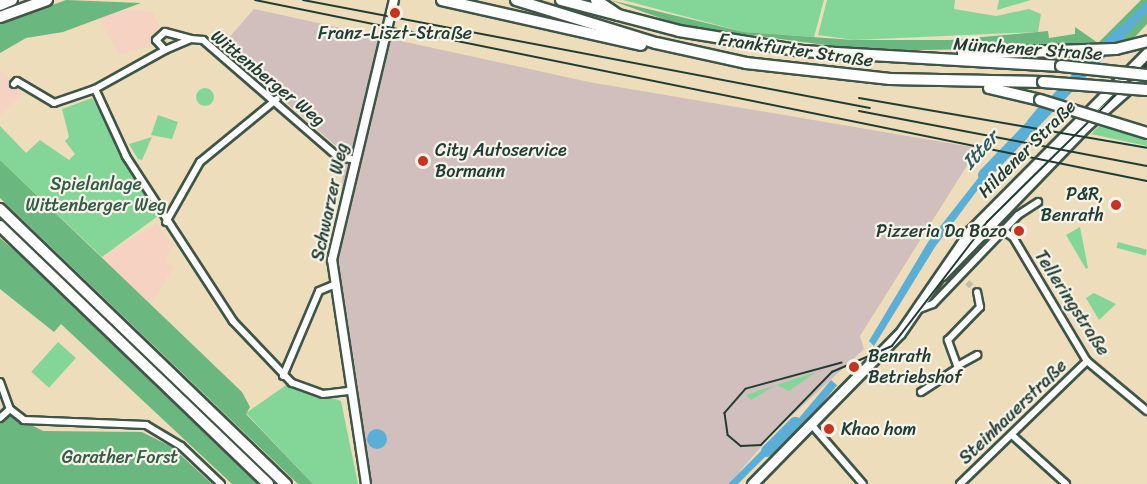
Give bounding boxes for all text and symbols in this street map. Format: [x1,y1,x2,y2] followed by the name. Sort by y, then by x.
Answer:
[388,6,402,20] marker: Franz-Liszt-Straße
[318,22,472,44] place label: Franz-Liszt-Straße
[206,25,330,131] street label: Wittenberger Weg
[717,28,875,72] street label: Frankfurter Straße
[952,33,1104,65] street label: Münchener Straße
[974,96,1080,202] street label: Hildener Straße
[957,126,1003,174] water label: Itter
[435,140,567,182] place label: City Autoservice Bormann
[307,141,353,263] street label: Schwarzer Weg
[416,154,430,168] marker: City Autoservice Bormann
[26,174,166,216] park label: Spielanlage Wittenberger Weg
[1041,184,1104,226] place label: P&R, Benrath
[1109,198,1123,212] marker: P&R, Benrath
[876,220,1007,242] place label: Pizzeria Da Bozo
[1012,224,1026,238] marker: Pizzeria Da Bozo
[1030,246,1114,360] street label: Telleringstraße
[868,346,962,388] place label: Benrath Betriebshof
[955,355,1071,469] street label: Steinhauerstraße
[845,358,863,376] marker: Benrath Betriebshof
[841,418,917,440] place label: Khao hom
[822,422,836,436] marker: Khao hom
[62,446,178,468] park label: Garather Forst

